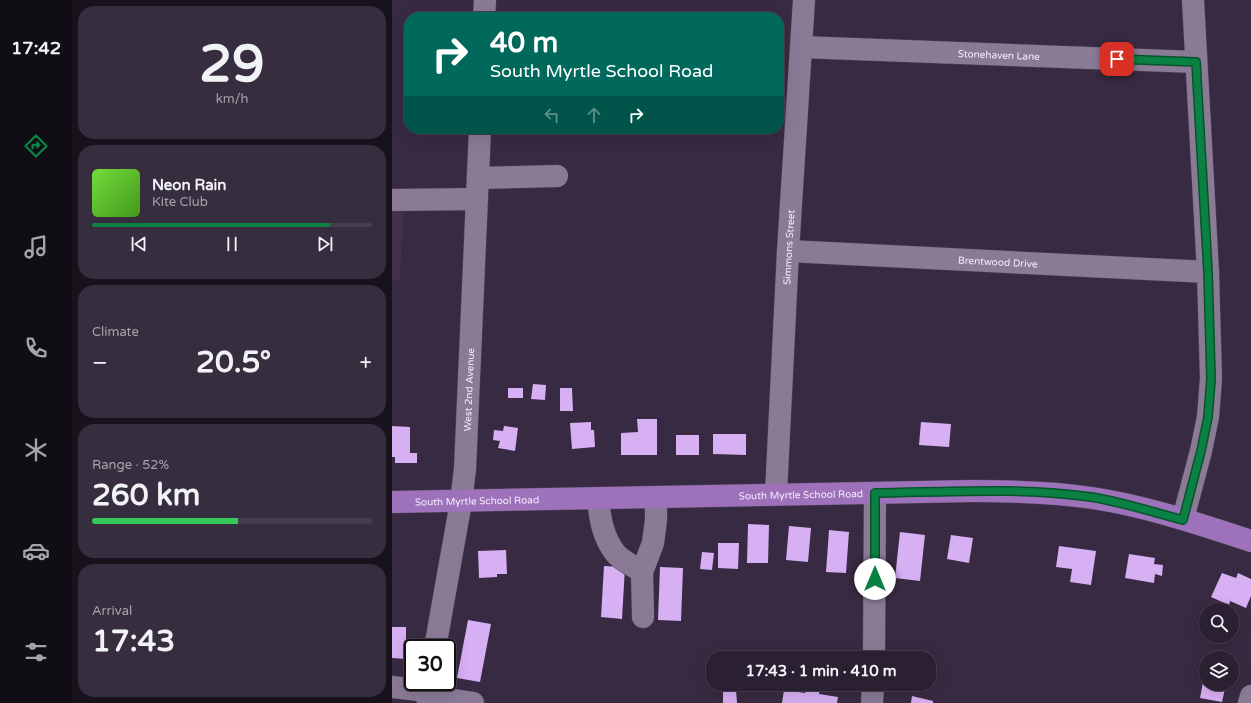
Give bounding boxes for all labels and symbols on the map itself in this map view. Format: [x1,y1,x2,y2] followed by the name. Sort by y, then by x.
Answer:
[1100,42,1134,76] pin
[958,48,1040,63] street label: Stonehaven Lane
[781,209,798,285] street label: Simmons Street
[958,255,1038,270] street label: Brentwood Drive
[462,347,477,432] street label: West 2nd Avenue
[739,488,863,502] street label: South Myrtle School Road
[415,494,539,509] street label: South Myrtle School Road
[854,558,896,600] position arrow
[404,639,456,691] speed limit sign: 30

